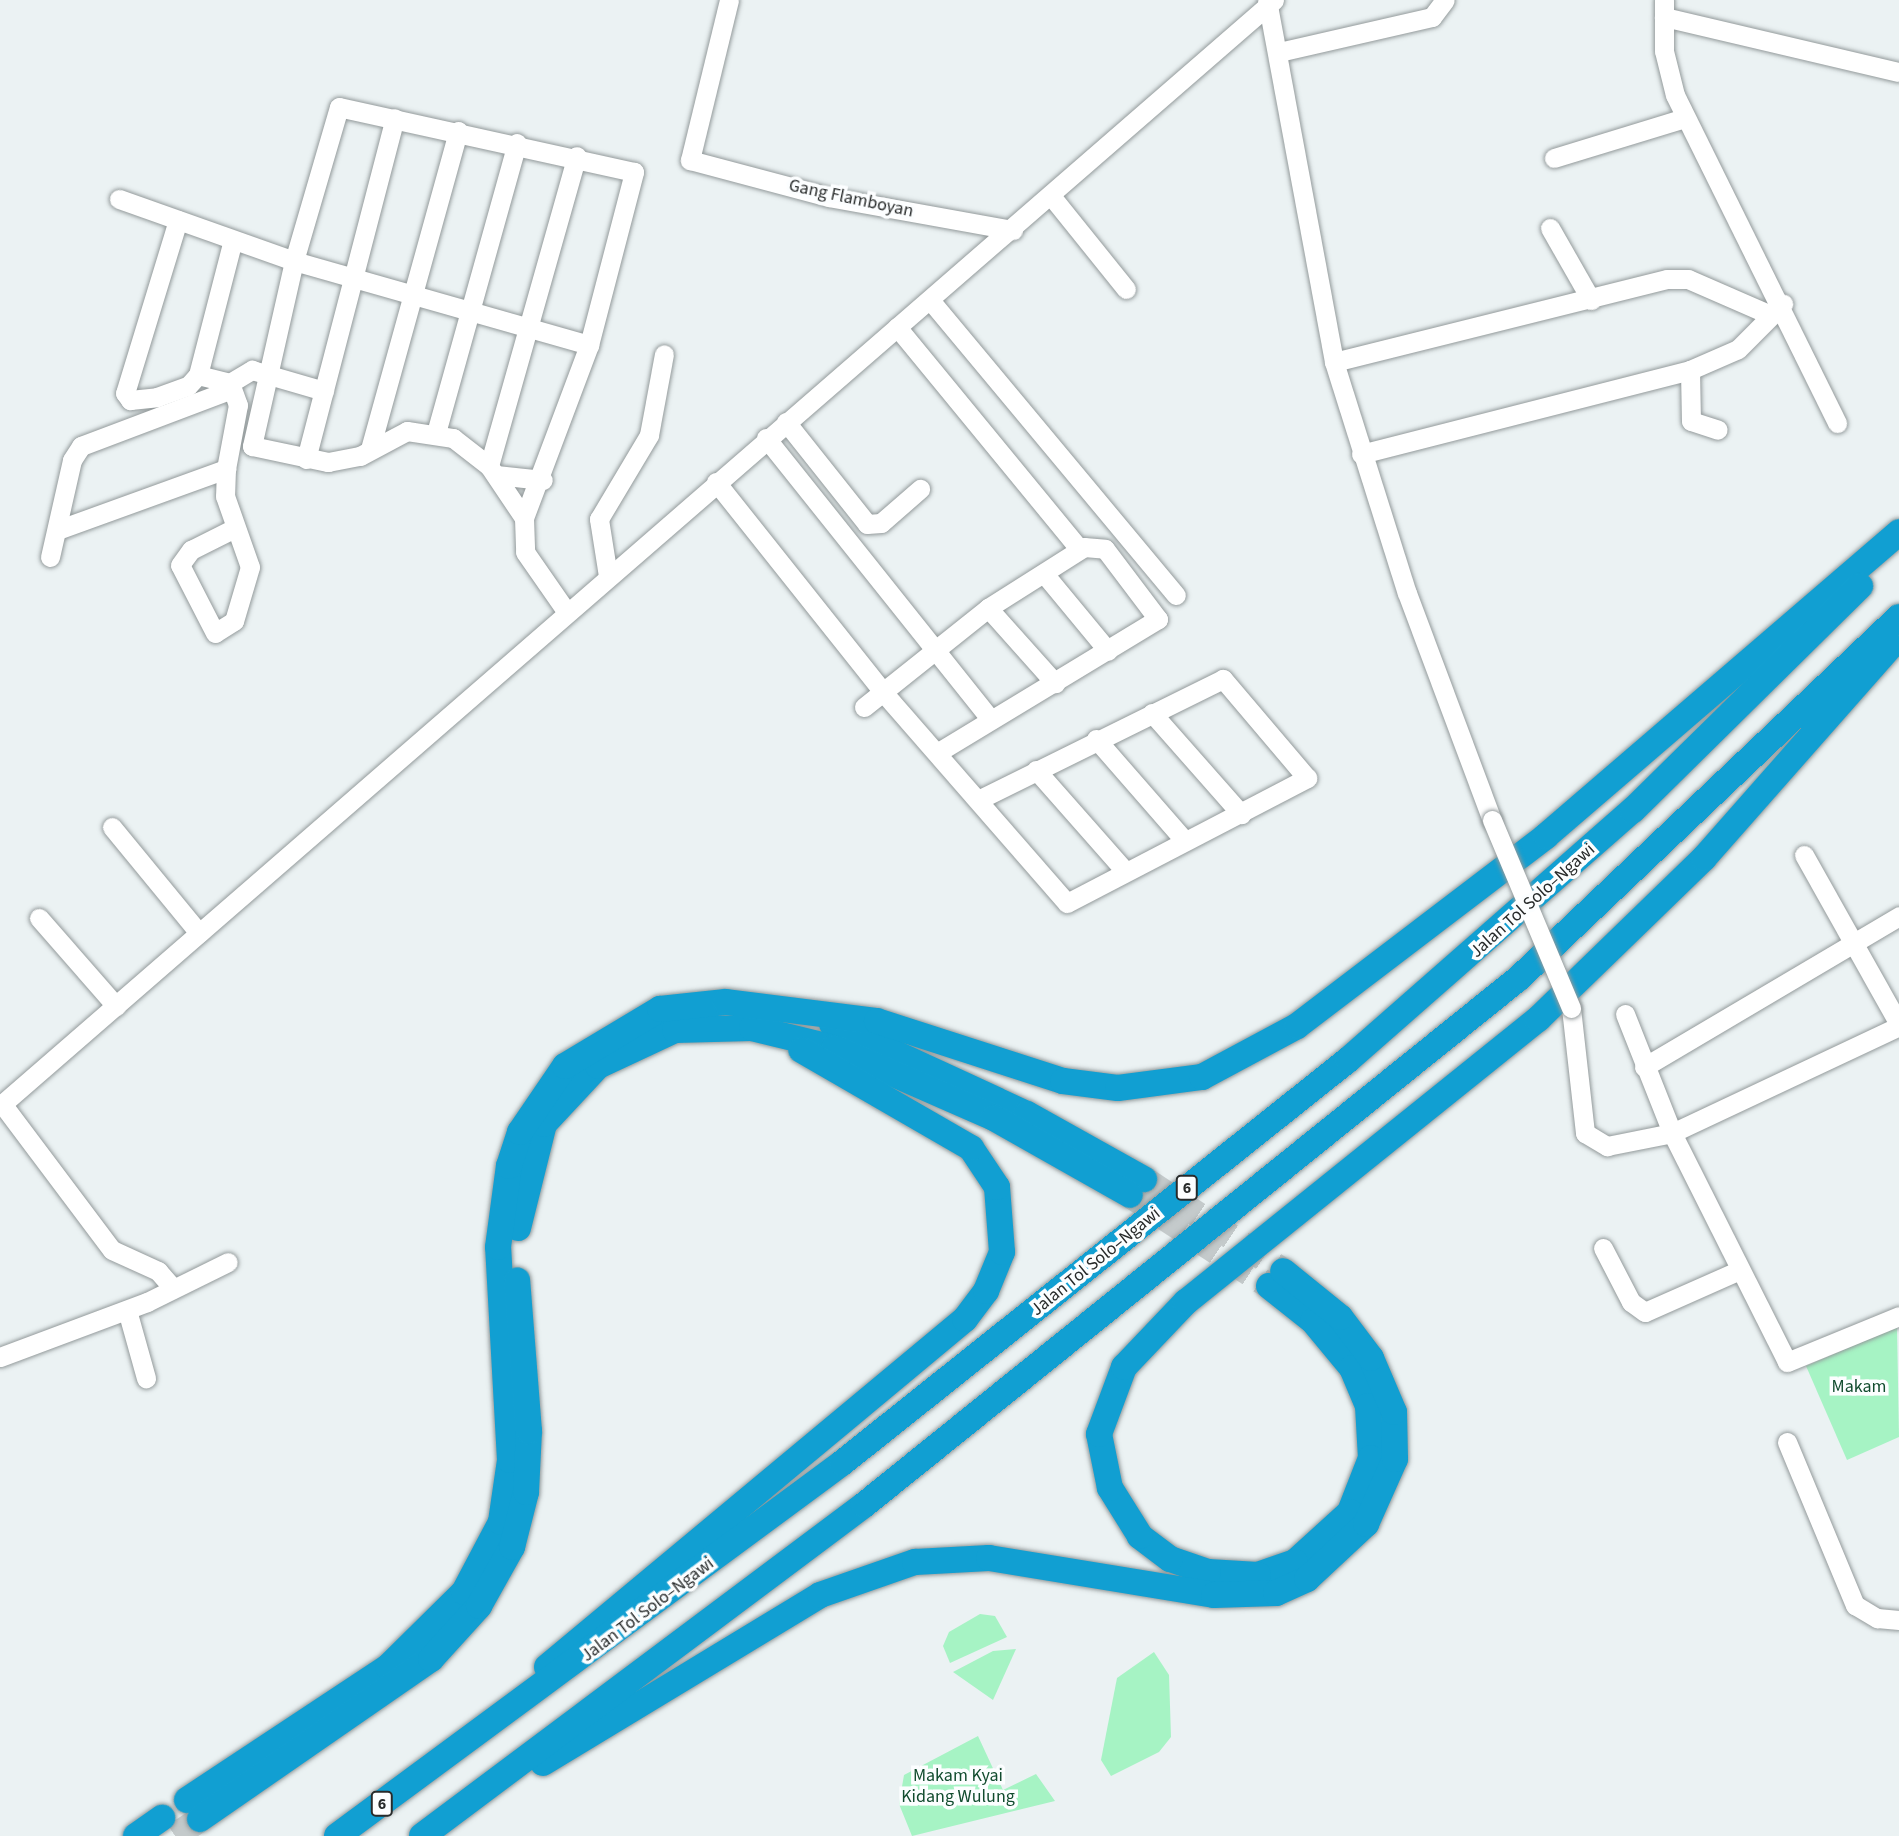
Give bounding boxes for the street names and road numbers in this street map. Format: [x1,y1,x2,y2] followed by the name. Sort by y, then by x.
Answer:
[787,175,915,223] street label: Gang Flamboyan
[1466,839,1600,963] street label: Jalan Tol Solo–Ngawi
[1175,1176,1199,1200] road number: 6
[1027,1203,1165,1321] street label: Jalan Tol Solo–Ngawi
[577,1553,719,1667] street label: Jalan Tol Solo–Ngawi
[370,1792,394,1816] road number: 6

